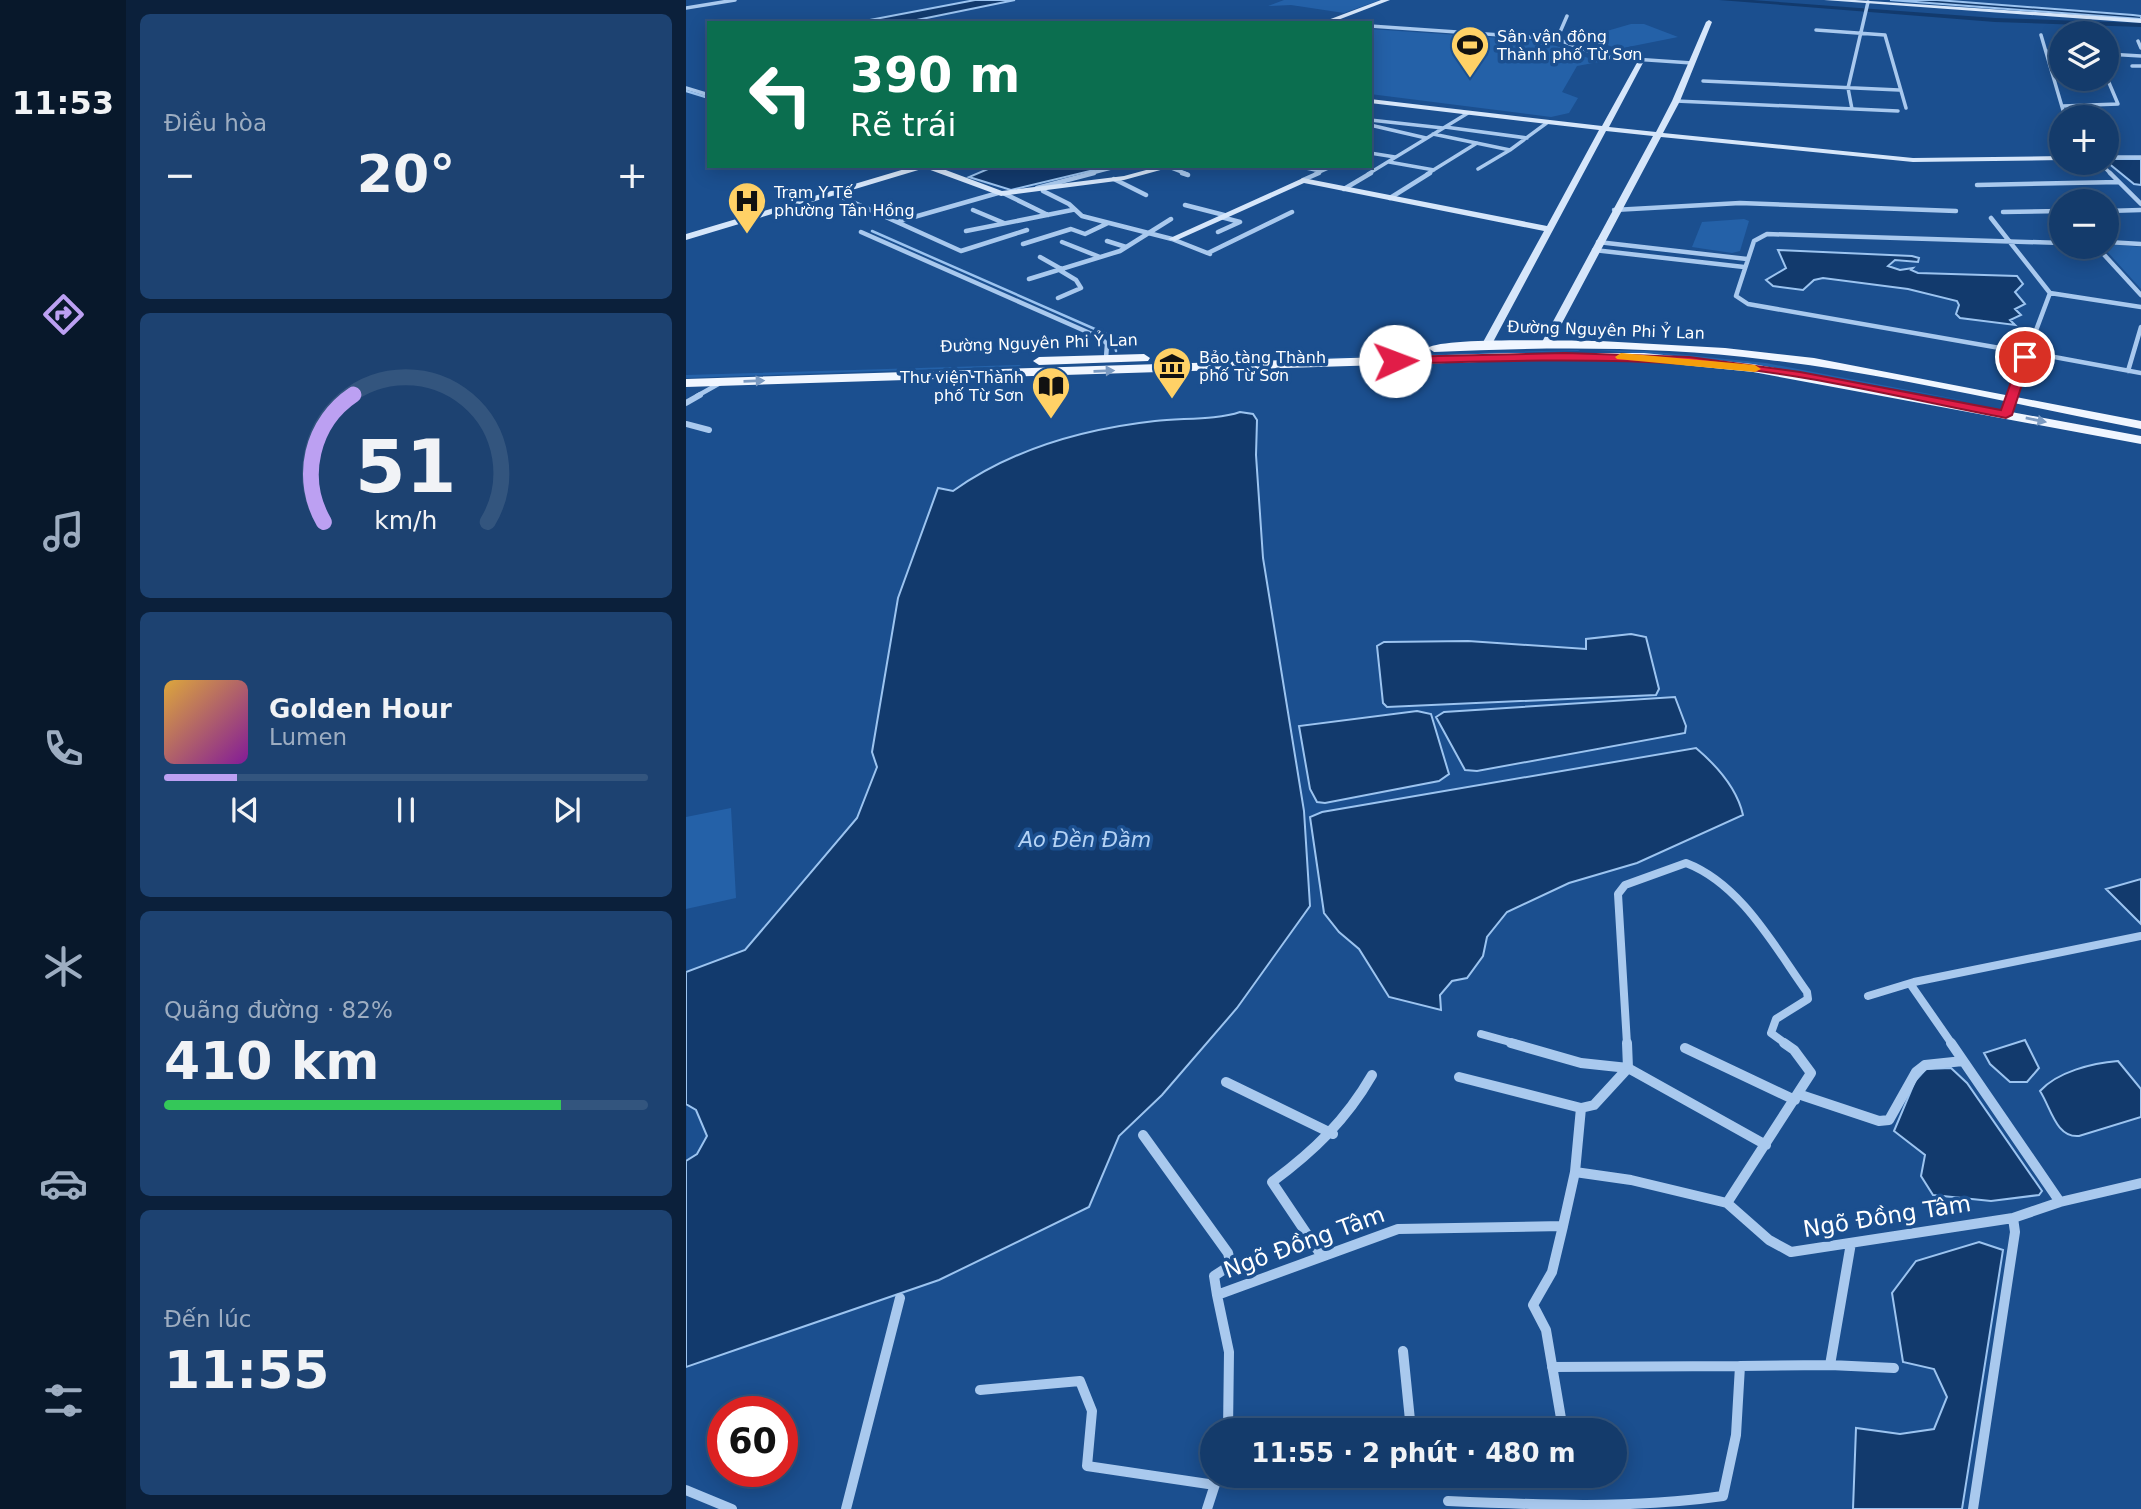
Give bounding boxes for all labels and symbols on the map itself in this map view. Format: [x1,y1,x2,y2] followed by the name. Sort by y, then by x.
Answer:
[1449,24,1491,79] sports icon: Sân vận động Thành phố Từ Sơn
[1496,27,1642,64] place label: Sân vận động Thành phố Từ Sơn
[726,180,768,235] hospital icon: Trạm Y Tế phường Tân Hồng
[773,183,915,220] place label: Trạm Y Tế phường Tân Hồng
[1507,316,1705,343] street label: Đường Nguyên Phi Ỷ Lan
[1358,324,1432,398] position arrow
[1995,327,2055,387] pin
[940,329,1138,356] street label: Đường Nguyên Phi Ỷ Lan
[1151,345,1193,400] museum icon: Bảo tàng Thành phố Từ Sơn
[1199,348,1326,385] place label: Bảo tàng Thành phố Từ Sơn
[1030,365,1072,420] library icon: Thư viện Thành phố Từ Sơn
[1093,365,1115,377] one-way arrow
[899,368,1024,405] place label: Thư viện Thành phố Từ Sơn
[743,376,765,387] one-way arrow
[2025,415,2047,426] one-way arrow
[1017,828,1151,852] water label: Ao Đền Đầm
[1801,1190,1973,1242] street label: Ngõ Đồng Tâm
[1220,1201,1388,1283] street label: Ngõ Đồng Tâm
[707,1396,798,1487] speed limit sign: 60

